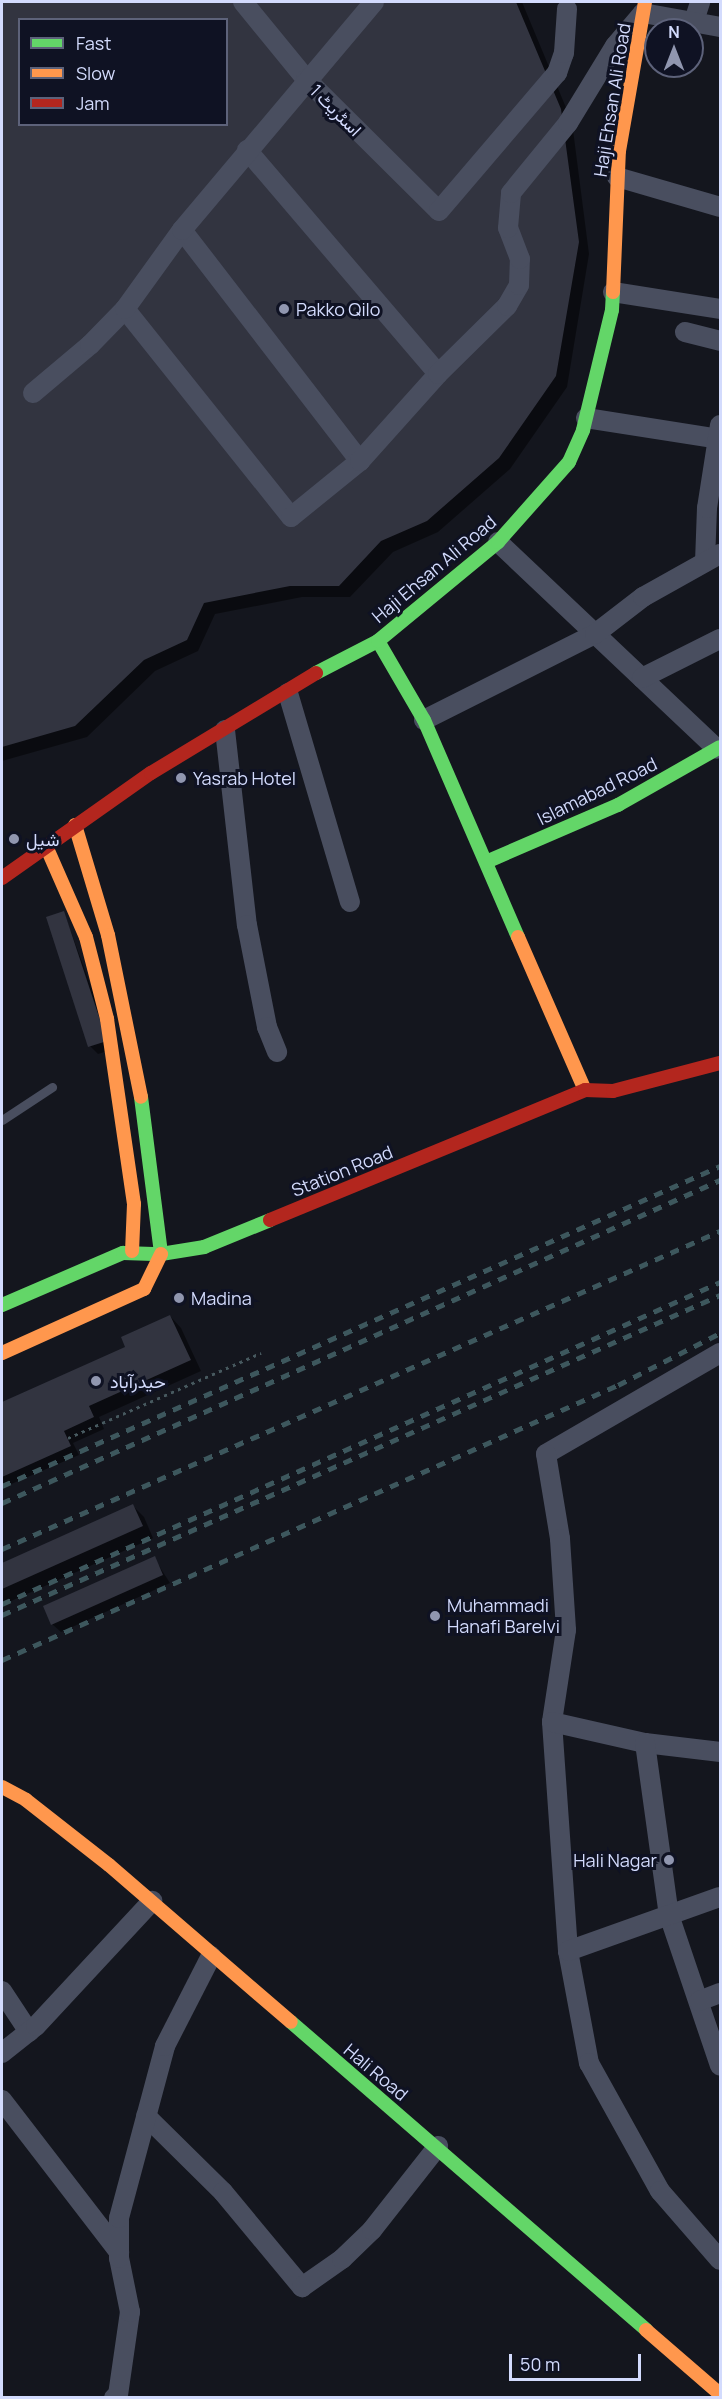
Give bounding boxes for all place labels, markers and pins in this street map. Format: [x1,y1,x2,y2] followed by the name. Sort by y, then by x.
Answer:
[296,298,380,320] place label: Pakko Qilo
[277,302,291,316] marker: Pakko Qilo
[193,767,296,789] place label: Yasrab Hotel
[174,771,188,785] marker: Yasrab Hotel
[26,828,59,850] place label: شیل
[7,832,21,846] marker: شیل
[191,1287,252,1309] place label: Madina
[172,1291,186,1305] marker: Madina
[110,1370,166,1392] place label: حیدرآباد
[87,1372,105,1390] marker: حیدرآباد
[447,1595,560,1638] place label: Muhammadi Hanafi Barelvi
[428,1609,442,1623] marker: Muhammadi Hanafi Barelvi
[573,1849,657,1871] place label: Hali Nagar
[662,1853,676,1867] marker: Hali Nagar

